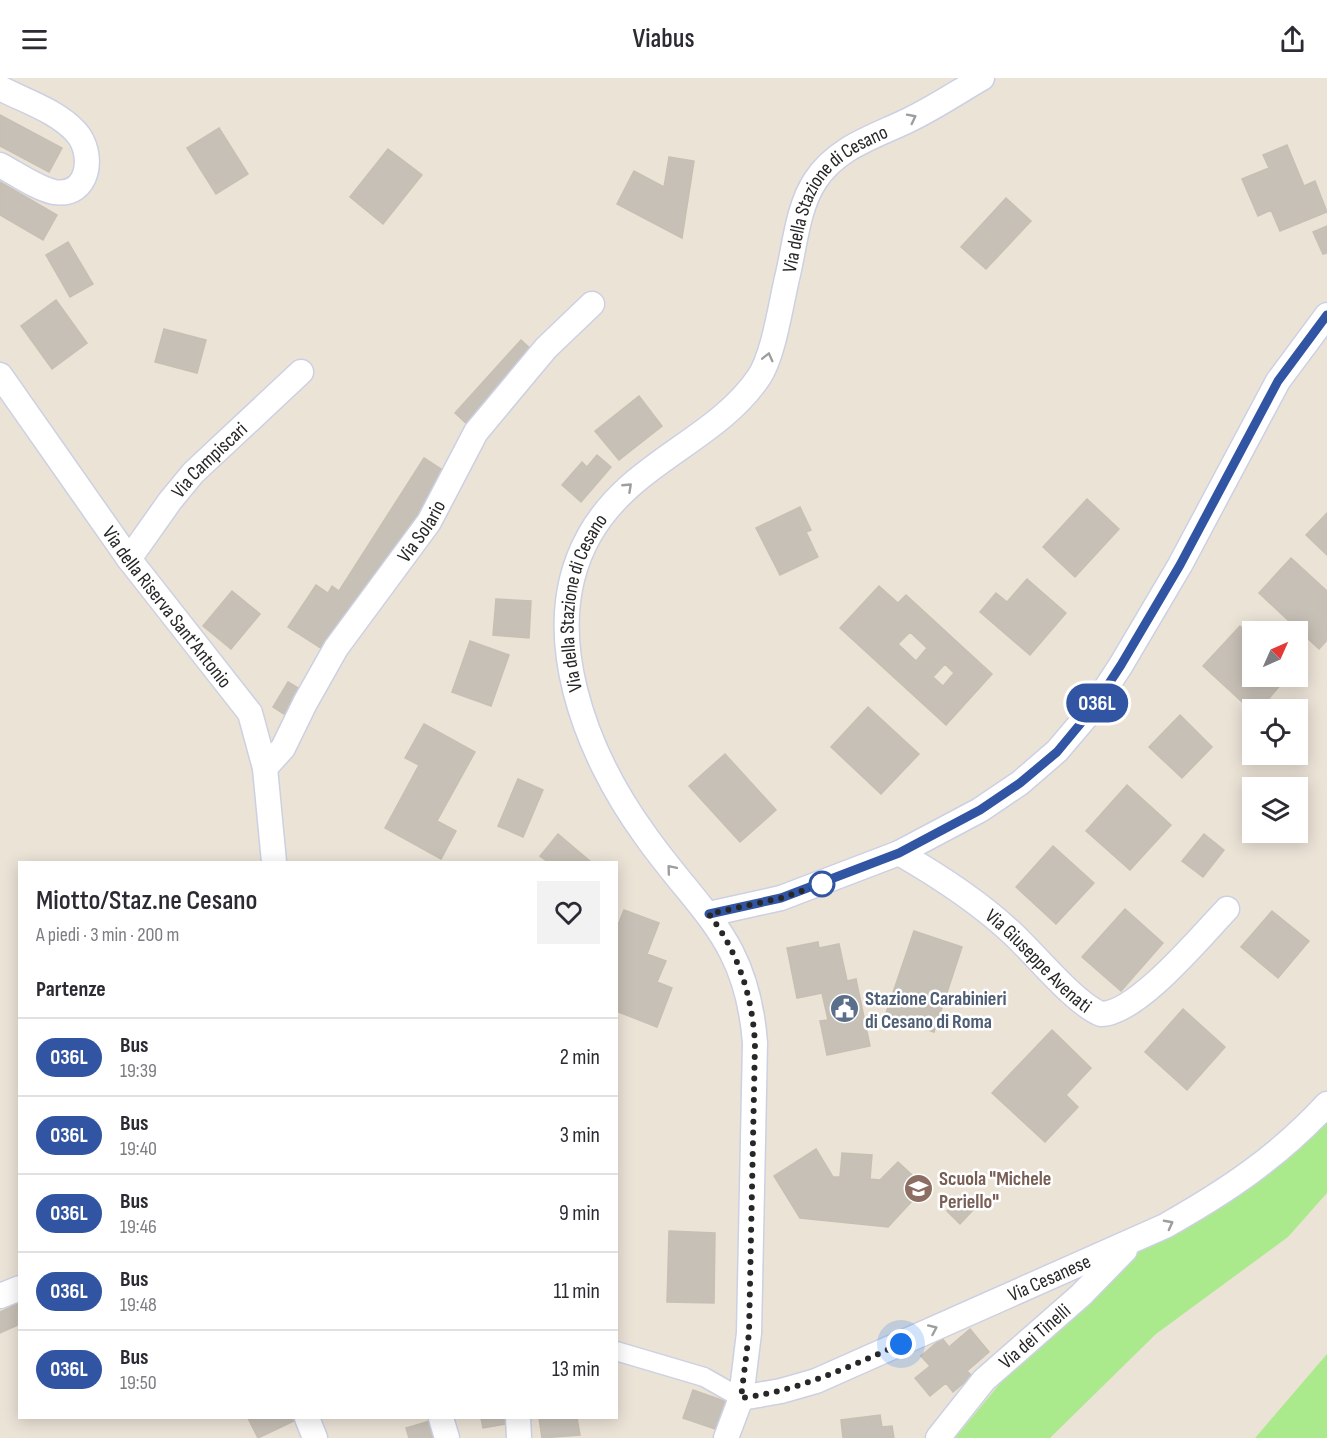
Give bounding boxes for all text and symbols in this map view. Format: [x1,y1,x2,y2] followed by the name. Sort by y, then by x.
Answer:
[18,23,51,56] icon: menu
[633,23,695,55] text: Viabus
[1276,23,1309,56] icon: share
[905,114,916,125] one-way arrow
[778,120,892,275] street label: Via della Stazione di Cesano
[760,352,773,362] one-way arrow
[167,417,253,503] street label: Via Campiscari
[621,483,632,494] one-way arrow
[392,496,451,567] street label: Via Solario
[556,509,613,694] street label: Via della Stazione di Cesano
[97,522,237,693] street label: Via della Riserva Sant'Antonio
[1242,621,1308,687] north arrow
[1242,621,1308,843] map controls
[1055,684,1139,722] line badge: 036L
[1078,691,1116,716] text: 036L
[1242,699,1308,765] button: locate
[1242,777,1308,843] button: layers
[668,865,679,876] one-way arrow
[809,871,835,897] unlabelled marker
[537,881,600,944] button: heart
[36,884,258,917] text: Miotto/Staz.ne Cesano
[980,904,1096,1018] street label: Via Giuseppe Avenati
[36,923,179,947] text: A piedi · 3 min · 200 m
[36,976,106,1003] text: Partenze
[865,987,1007,1034] place label: Stazione Carabinieri di Cesano di Roma
[828,993,860,1025] public building icon: Stazione Carabinieri di Cesano di Roma
[120,1032,149,1059] text: Bus
[560,1044,600,1071] text: 2 min
[50,1045,88,1070] text: 036L
[120,1059,157,1083] text: 19:39
[120,1110,149,1137] text: Bus
[560,1122,600,1149] text: 3 min
[50,1123,88,1148] text: 036L
[120,1137,157,1161] text: 19:40
[939,1167,1051,1214] place label: Scuola "Michele Periello"
[902,1173,934,1205] school or university icon: Scuola "Michele Periello"
[120,1188,149,1215] text: Bus
[559,1200,600,1227] text: 9 min
[50,1201,88,1226] text: 036L
[120,1215,157,1239] text: 19:46
[1162,1220,1173,1231] one-way arrow
[1004,1250,1094,1307] street label: Via Cesanese
[120,1266,149,1293] text: Bus
[553,1278,600,1305] text: 11 min
[50,1279,88,1304] text: 036L
[120,1293,157,1317] text: 19:48
[994,1299,1076,1374] street label: Via dei Tinelli
[927,1325,938,1337] one-way arrow
[886,1329,916,1359] your location
[120,1344,149,1371] text: Bus
[552,1356,600,1383] text: 13 min
[50,1357,88,1382] text: 036L
[120,1371,157,1395] text: 19:50

